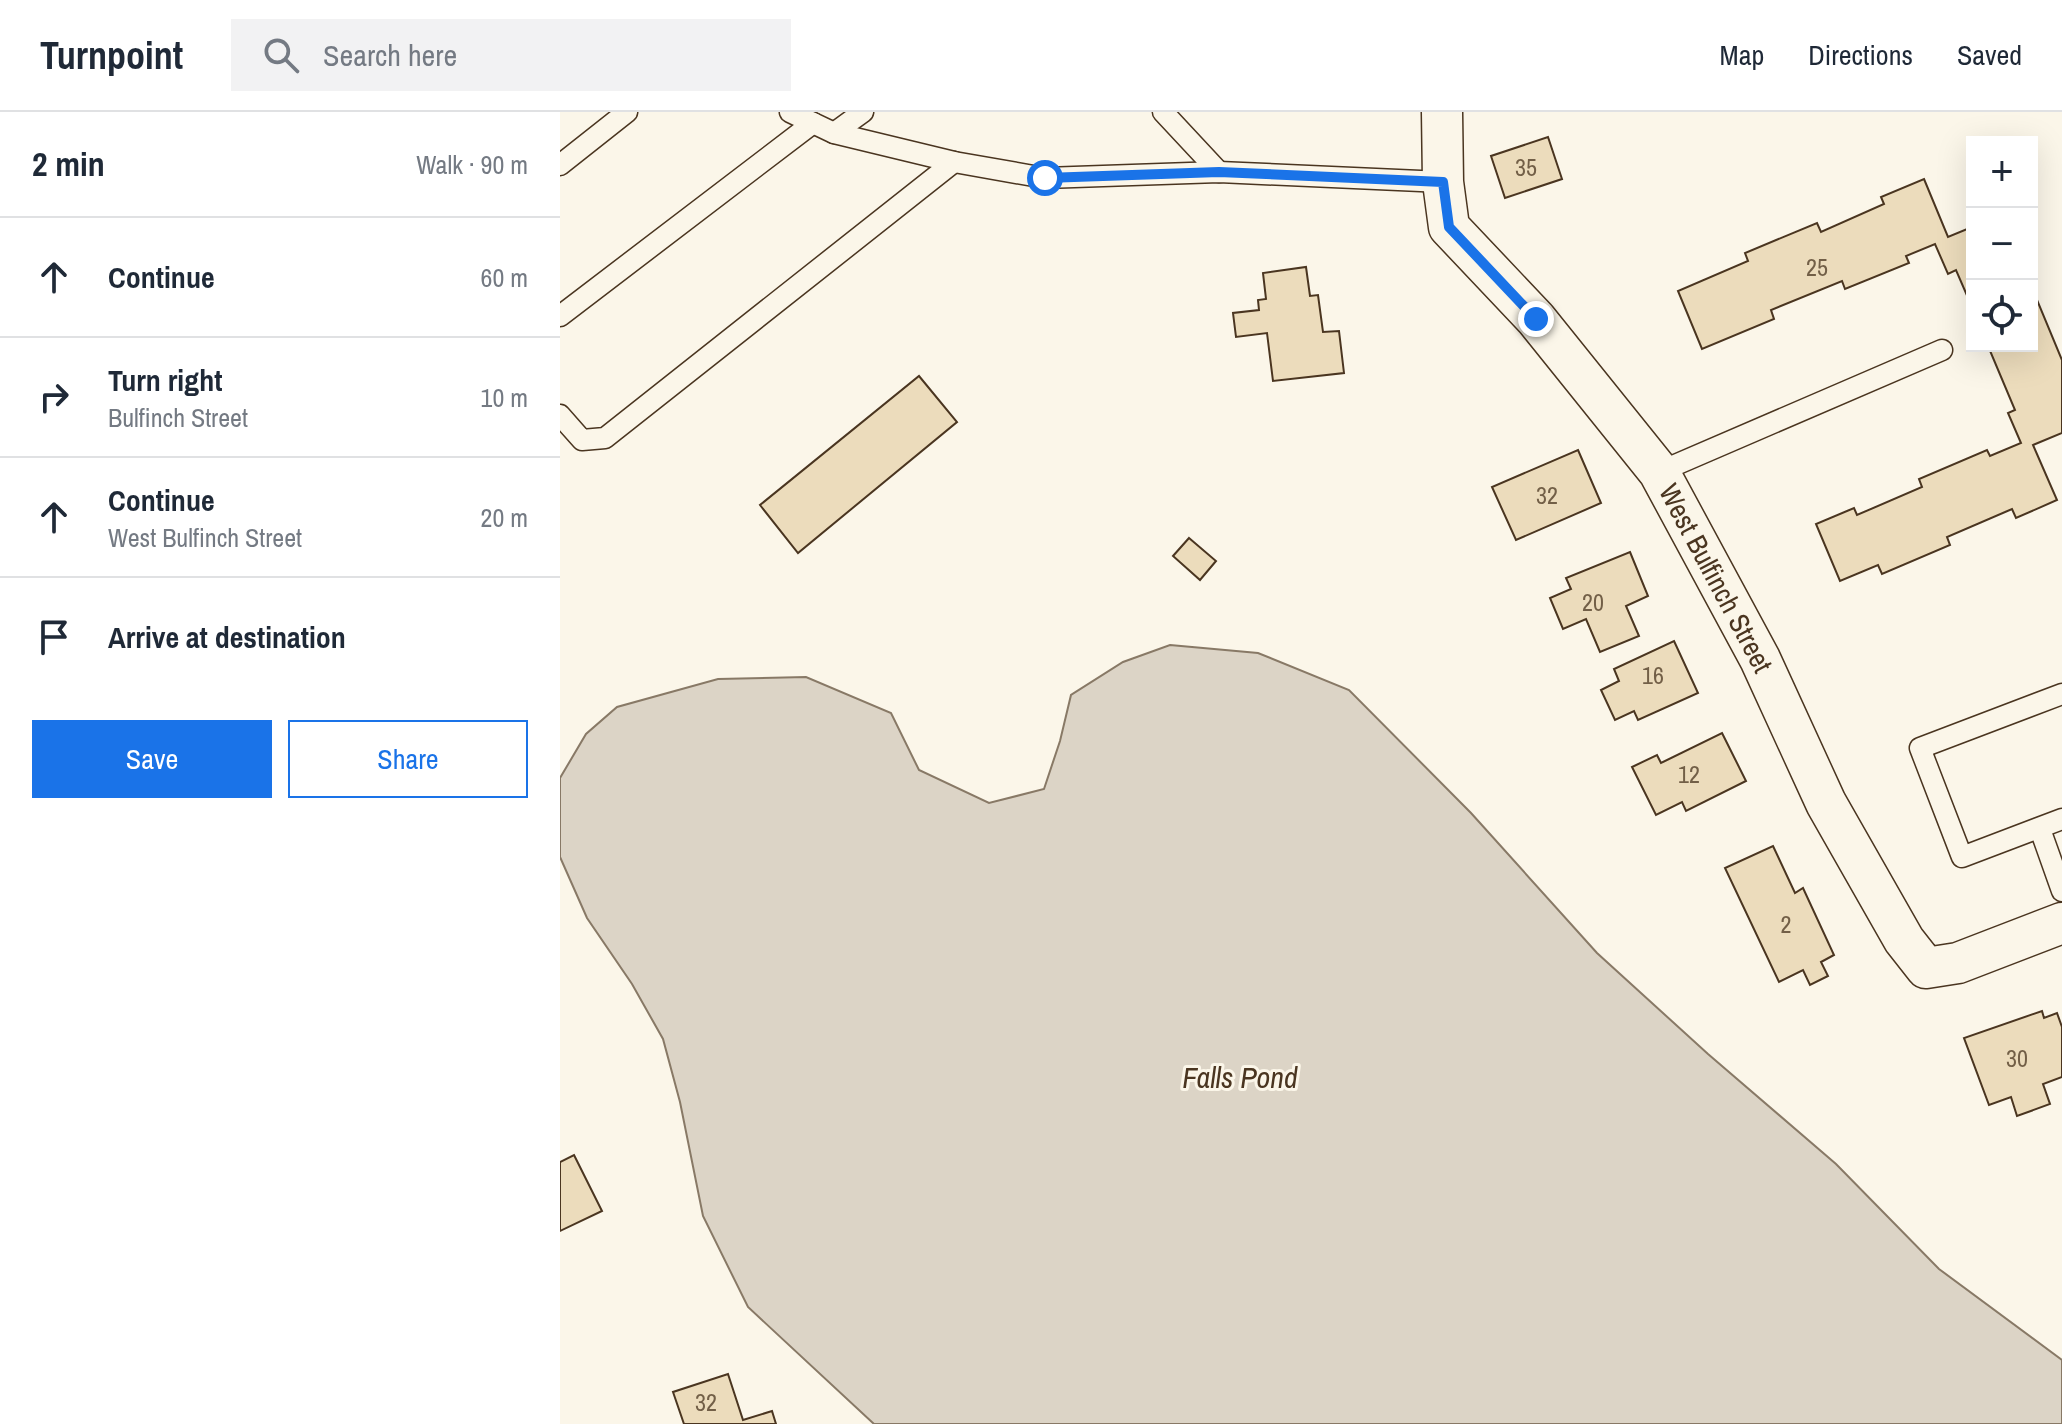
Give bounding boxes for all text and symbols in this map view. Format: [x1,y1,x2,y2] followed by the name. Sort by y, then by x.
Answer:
[231,19,791,91] search box
[40,30,183,81] text: Turnpoint
[259,33,303,77] icon: search
[323,35,457,75] text: Search here
[1720,36,1764,74] text: Map
[1808,36,1913,74] text: Directions
[1957,36,2022,74] text: Saved
[1966,136,2038,352] map controls
[1966,136,2038,208] button: +
[32,141,105,187] text: 2 min
[416,147,528,182] text: Walk · 90 m
[1515,151,1537,183] house number: 35
[1027,160,1063,196] route start
[1966,208,2038,280] button: −
[1806,251,1828,283] house number: 25
[32,255,76,299] icon: ahead
[108,257,215,297] text: Continue
[481,260,528,295] text: 60 m
[1966,280,2038,352] button: locate
[1518,301,1554,337] route end
[108,360,222,400] text: Turn right
[32,375,76,419] icon: right
[481,380,528,415] text: 10 m
[108,400,248,435] text: Bulfinch Street
[1650,477,1782,679] street label: West Bulfinch Street
[1536,479,1558,511] house number: 32
[108,480,215,520] text: Continue
[32,495,76,539] icon: ahead
[481,500,528,535] text: 20 m
[108,520,302,555] text: West Bulfinch Street
[1582,586,1604,618] house number: 20
[32,615,76,659] icon: arrive
[108,617,346,657] text: Arrive at destination
[1642,659,1664,691] house number: 16
[32,720,272,798] button: Save
[288,720,528,798] button: Share
[1678,758,1700,790] house number: 12
[1781,908,1791,940] house number: 2
[2006,1042,2028,1074] house number: 30
[1182,1057,1298,1097] water label: Falls Pond
[695,1386,717,1418] house number: 32

